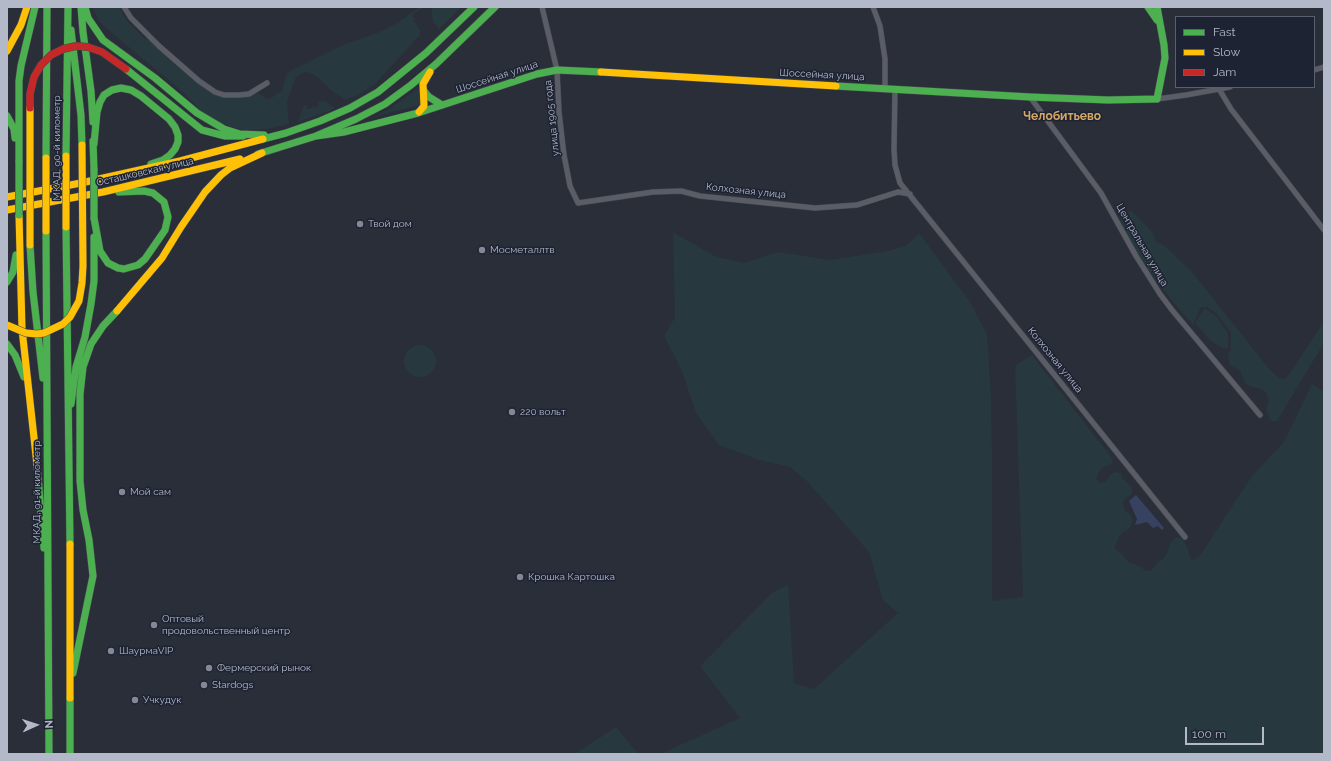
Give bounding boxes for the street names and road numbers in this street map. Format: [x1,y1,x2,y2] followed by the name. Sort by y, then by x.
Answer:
[455,58,539,96] street label: Шоссейная улица
[779,67,865,83] street label: Шоссейная улица
[542,79,562,157] street label: улица 1905 года
[51,95,63,201] street label: МКАД, 90-й километр
[95,155,195,189] street label: Осташковская улица
[705,181,787,201] street label: Колхозная улица
[1113,202,1171,288] street label: Центральная улица
[1025,325,1085,395] street label: Колхозная улица
[31,440,43,544] street label: МКАД, 91-й километр

